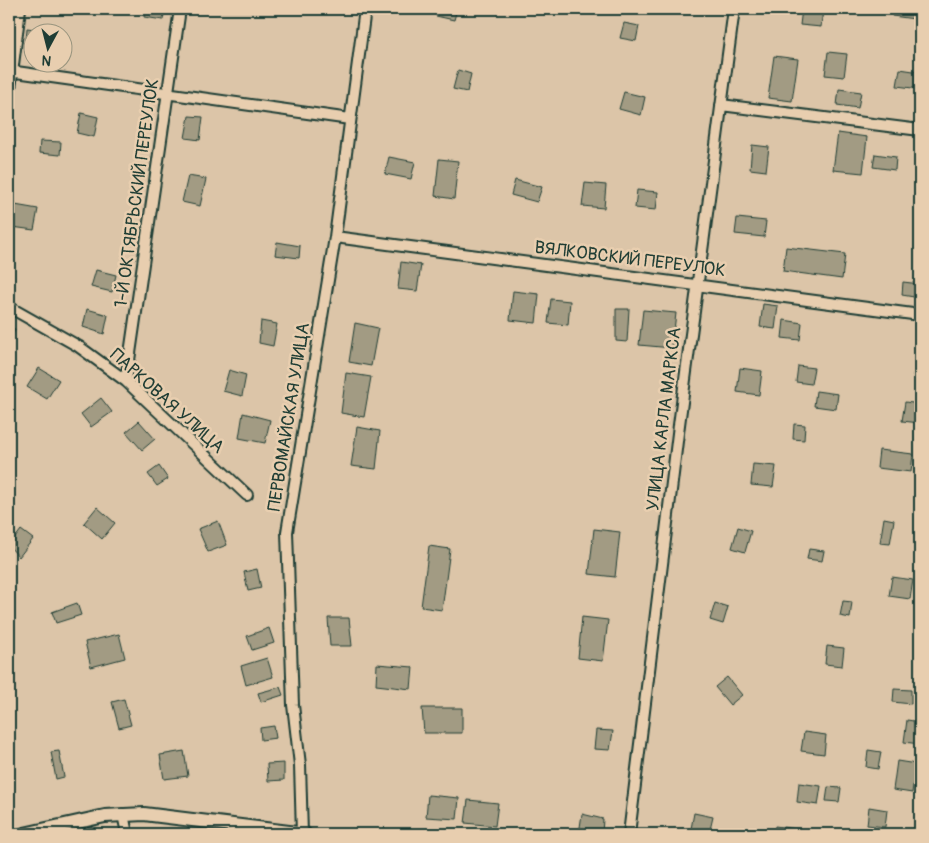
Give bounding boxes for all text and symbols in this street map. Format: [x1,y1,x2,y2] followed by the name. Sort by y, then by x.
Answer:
[22,22,72,72] north arrow
[41,51,52,69] text: N
[110,77,164,309] street label: 1-Й ОКТЯБРЬСКИЙ ПЕРЕУЛОК
[533,236,727,282] street label: ВЯЛКОВСКИЙ ПЕРЕУЛОК
[263,321,315,513] street label: ПЕРВОМАЙСКАЯ УЛИЦА
[641,326,687,512] street label: УЛИЦА КАРЛА МАРКСА
[105,344,229,459] street label: ПАРКОВАЯ УЛИЦА

